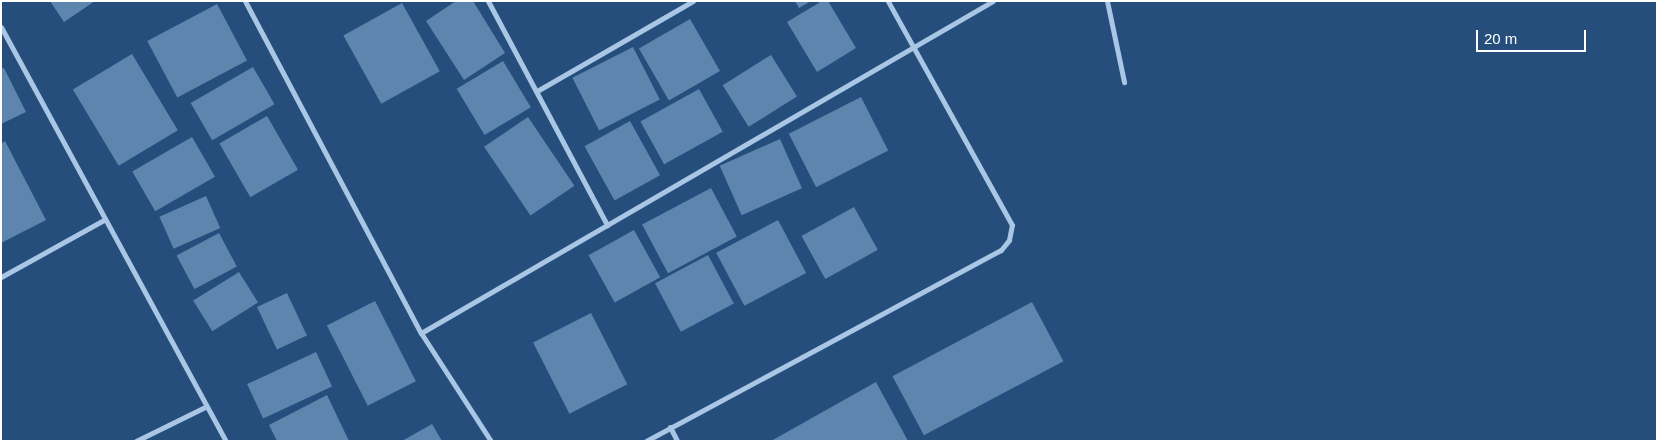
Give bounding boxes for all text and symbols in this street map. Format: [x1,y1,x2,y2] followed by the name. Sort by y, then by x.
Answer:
[1478,20,1588,52] scale bar
[1484,30,1517,47] text: 20 m

